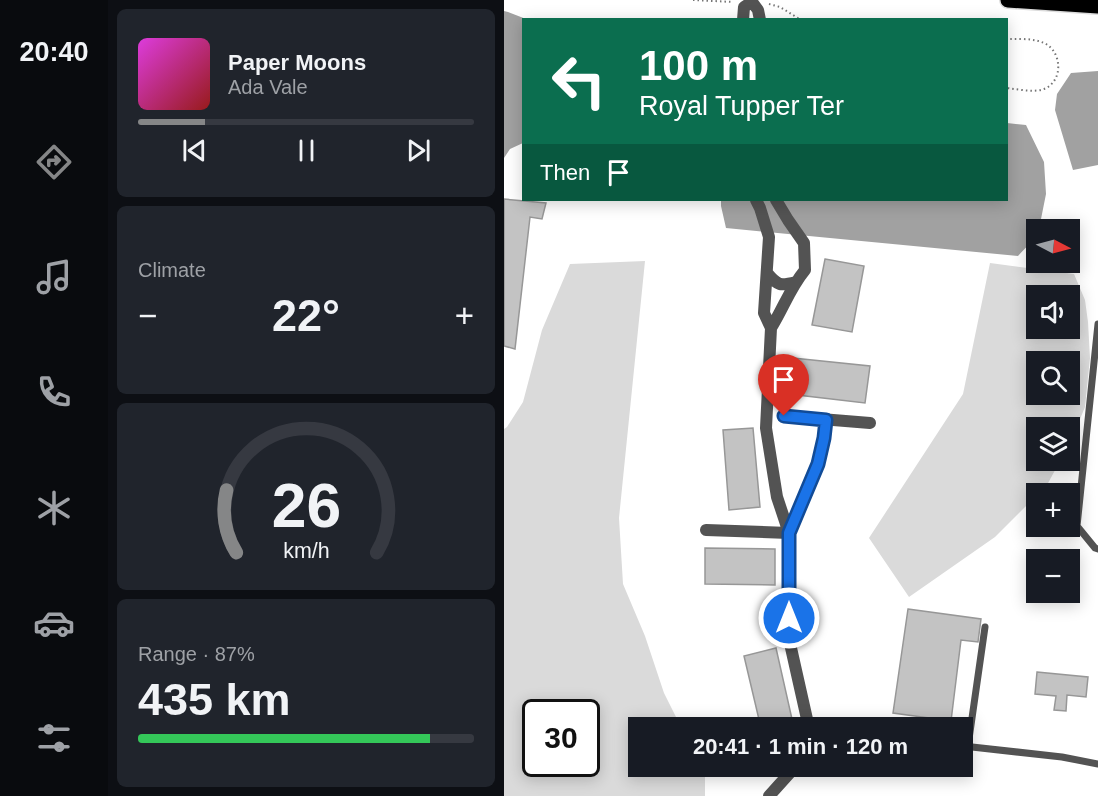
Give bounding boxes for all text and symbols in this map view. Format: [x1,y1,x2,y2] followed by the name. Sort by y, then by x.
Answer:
[19,37,89,67] text: 20:40
[540,42,618,120] icon: left
[639,42,758,89] text: 100 m
[228,50,366,75] text: Paper Moons
[228,76,308,98] text: Ada Vale
[639,91,844,121] text: Royal Tupper Ter
[178,134,211,167] icon: previous
[290,134,323,167] icon: pause
[402,134,435,167] icon: next
[33,141,75,183] icon: directions
[602,156,635,189] icon: arrive
[540,160,590,185] text: Then
[1026,219,1080,273] north arrow
[1026,219,1080,603] map controls
[33,256,75,298] icon: music
[138,259,206,281] text: Climate
[1026,285,1080,339] button: sound
[272,290,340,341] text: 22°
[138,297,157,334] text: −
[455,297,474,334] text: +
[1026,351,1080,405] button: search
[758,354,809,416] pin
[767,363,800,396] icon: arrive
[33,371,75,413] icon: phone
[1026,417,1080,471] button: layers
[271,472,341,541] text: 26
[1026,483,1080,537] button: +
[33,487,75,529] icon: climate
[283,540,329,564] text: km/h
[1026,549,1080,603] button: −
[757,586,821,650] position arrow
[33,602,75,644] icon: car
[138,643,255,665] text: Range · 87%
[138,674,291,725] text: 435 km
[522,699,600,777] speed limit sign: 30
[33,717,75,759] icon: filters
[693,734,908,759] text: 20:41 · 1 min · 120 m

